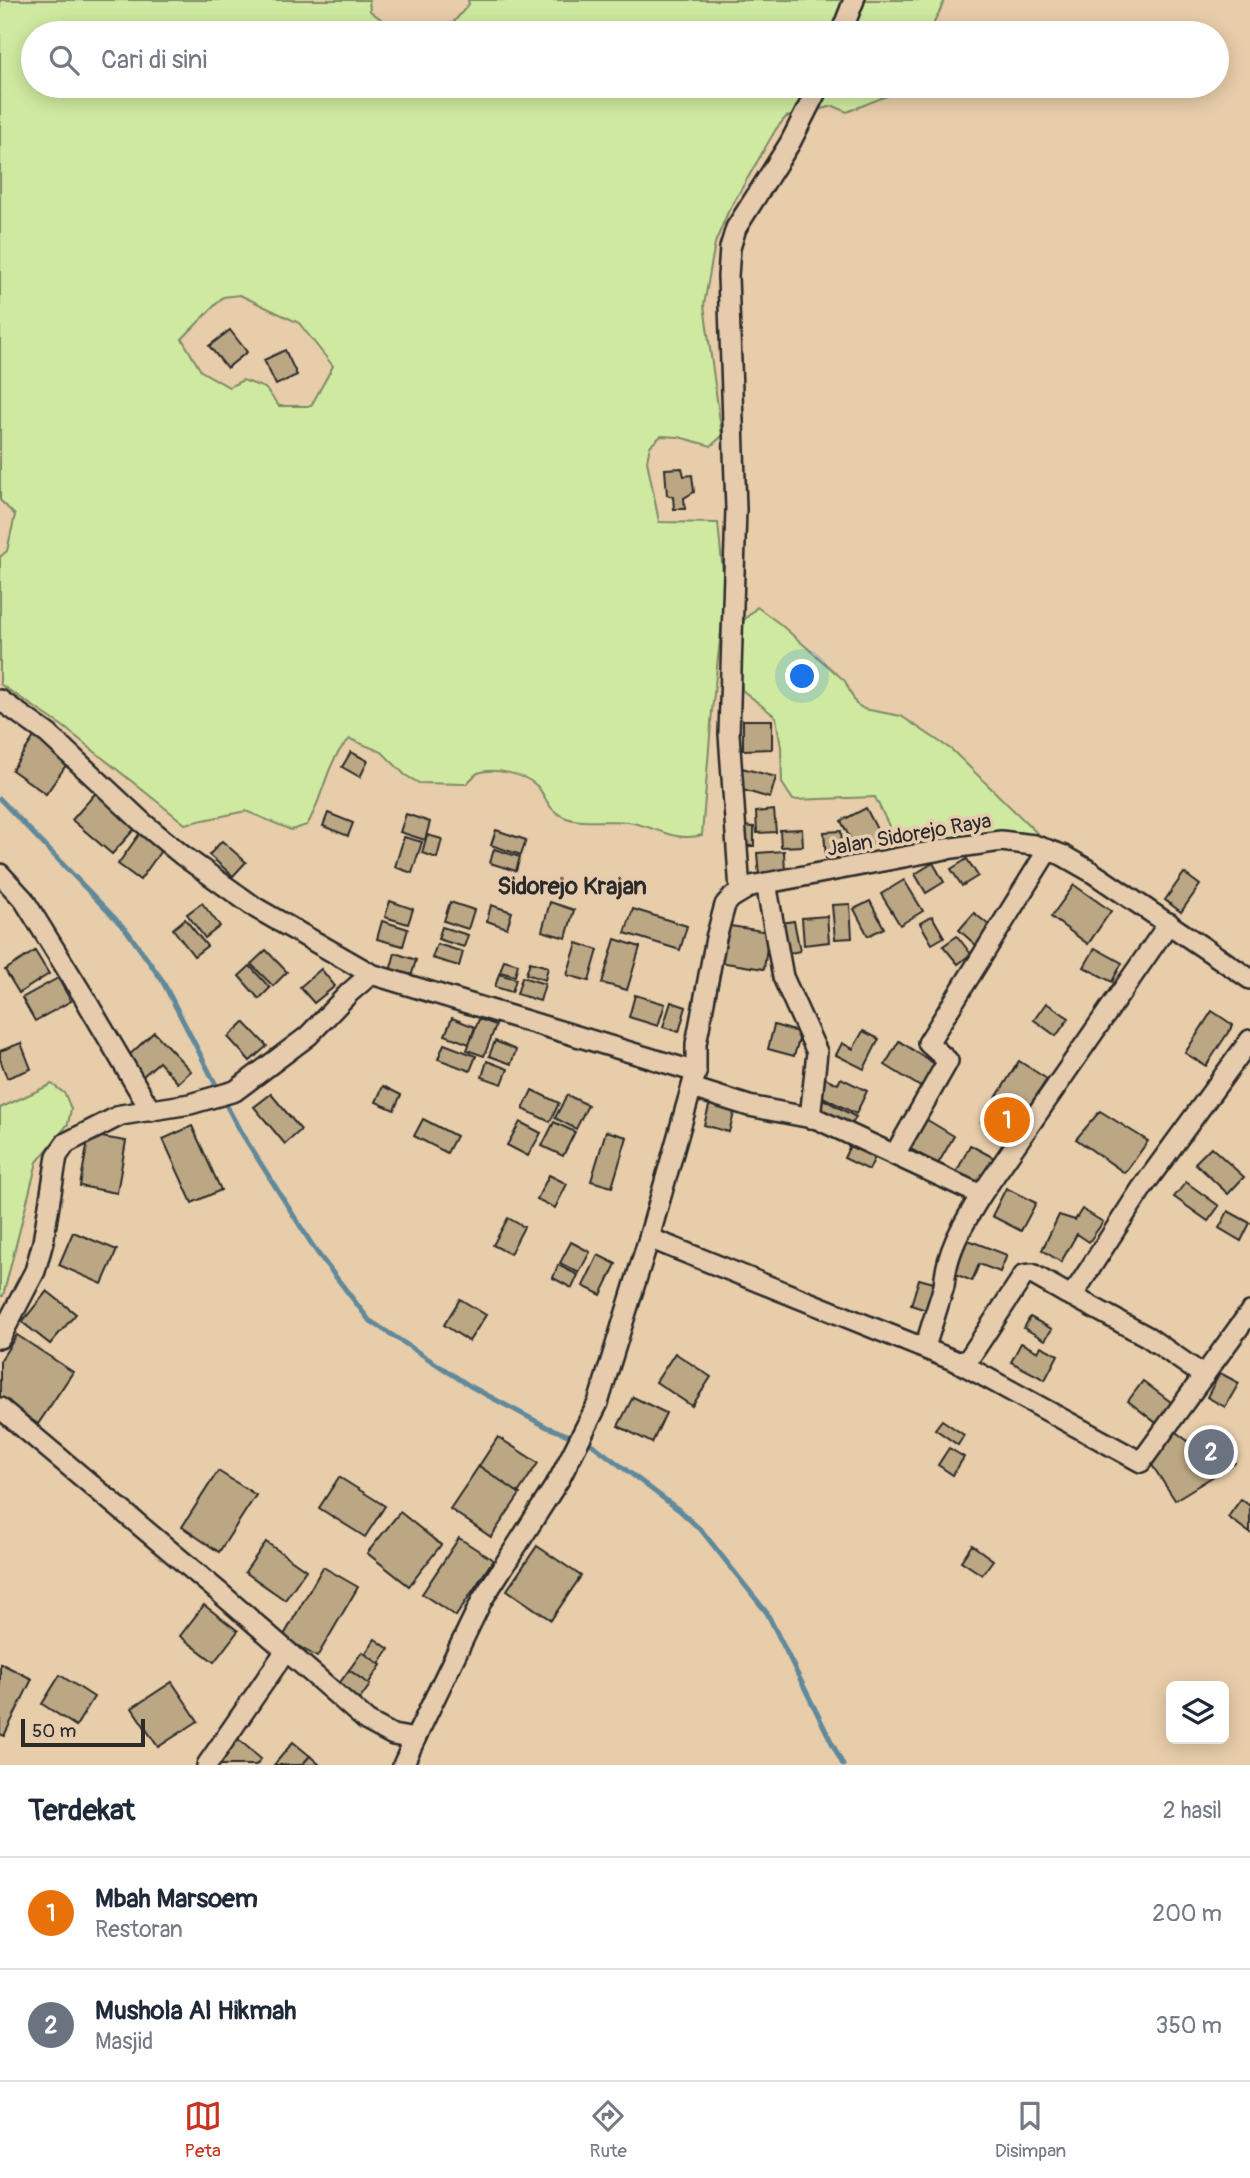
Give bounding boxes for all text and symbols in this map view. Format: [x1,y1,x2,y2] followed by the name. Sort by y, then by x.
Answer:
[21,21,1229,98] search box
[45,41,83,79] icon: search
[101,44,207,76] text: Cari di sini
[785,659,819,693] your location
[825,807,993,863] street label: Jalan Sidorejo Raya
[497,872,647,901] district label: Sidorejo Krajan
[984,1094,1030,1146] pin: 1
[1188,1426,1234,1478] pin: 2
[1166,1681,1229,1744] map controls
[1166,1681,1229,1744] button: layers
[21,1716,145,1748] scale bar
[32,1719,76,1743] text: 50 m
[28,1792,135,1829] text: Terdekat
[1163,1796,1222,1825] text: 2 hasil
[95,1883,258,1915] text: Mbah Marsoem
[47,1899,56,1928] text: 1
[1152,1899,1222,1928] text: 200 m
[95,1915,183,1944] text: Restoran
[95,1995,297,2027] text: Mushola Al Hikmah
[45,2011,57,2040] text: 2
[1156,2011,1222,2040] text: 350 m
[95,2027,153,2056] text: Masjid
[184,2097,222,2163] tab: Peta
[589,2097,627,2163] tab: Rute
[995,2097,1066,2163] tab: Disimpan

